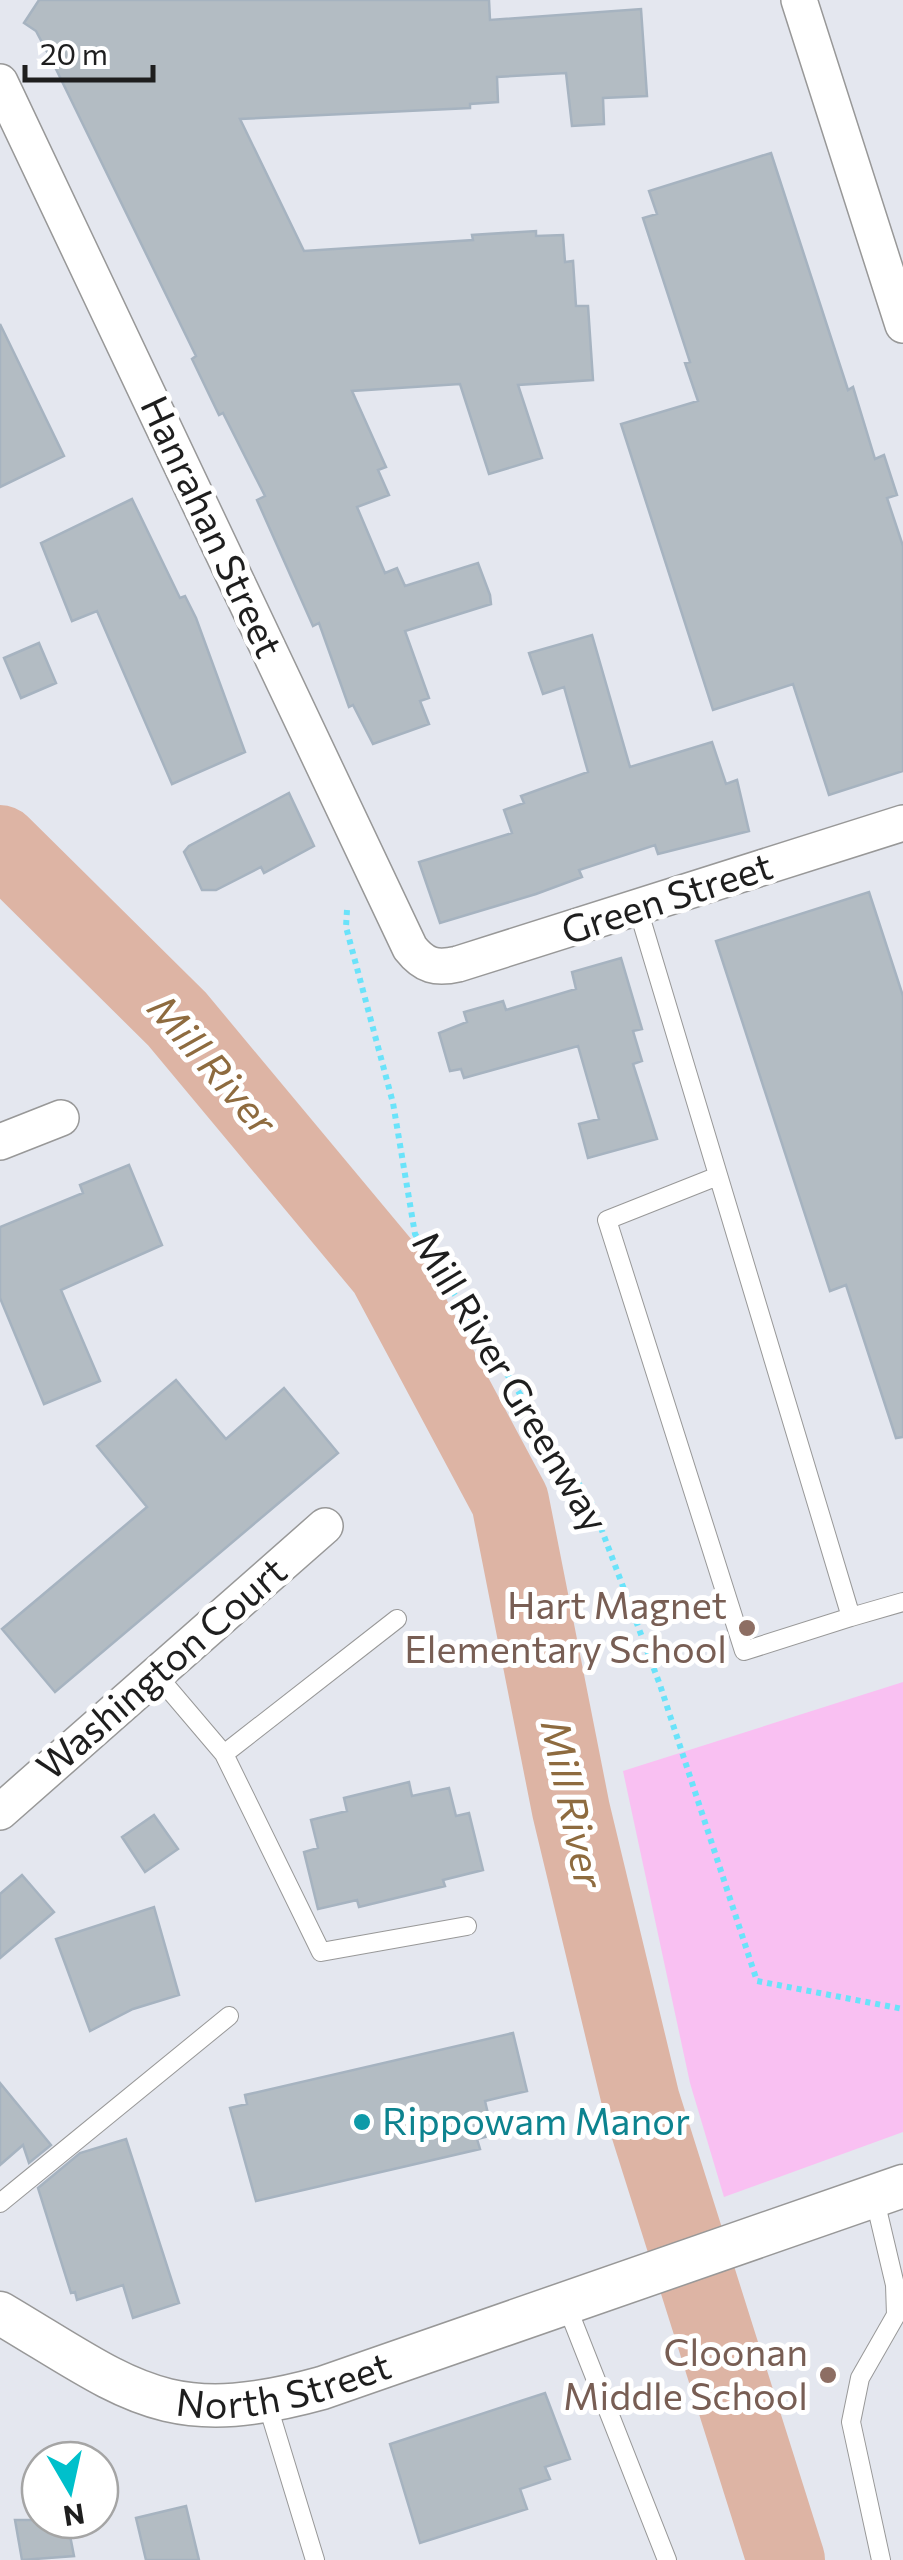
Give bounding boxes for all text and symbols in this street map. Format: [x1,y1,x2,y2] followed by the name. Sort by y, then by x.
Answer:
[25,20,152,82] scale bar
[40,34,108,71] text: 20 m
[132,388,294,664] street label: Hanrahan Street
[555,840,778,953] street label: Green Street
[139,983,290,1145] water label: Mill River
[404,1222,620,1539] street label: Mill River Greenway
[26,1546,295,1788] street label: Washington Court
[404,1580,727,1671] place label: Hart Magnet Elementary School
[736,1617,758,1639] marker: Hart Magnet Elementary School
[533,1715,617,1894] water label: Mill River
[382,2096,690,2143] place label: Rippowam Manor
[351,2111,373,2133] marker: Rippowam Manor
[563,2327,808,2418] place label: Cloonan Middle School
[174,2340,396,2427] street label: North Street
[817,2364,839,2386] marker: Cloonan Middle School
[20,2440,120,2540] north arrow
[61,2497,87,2534] text: N

